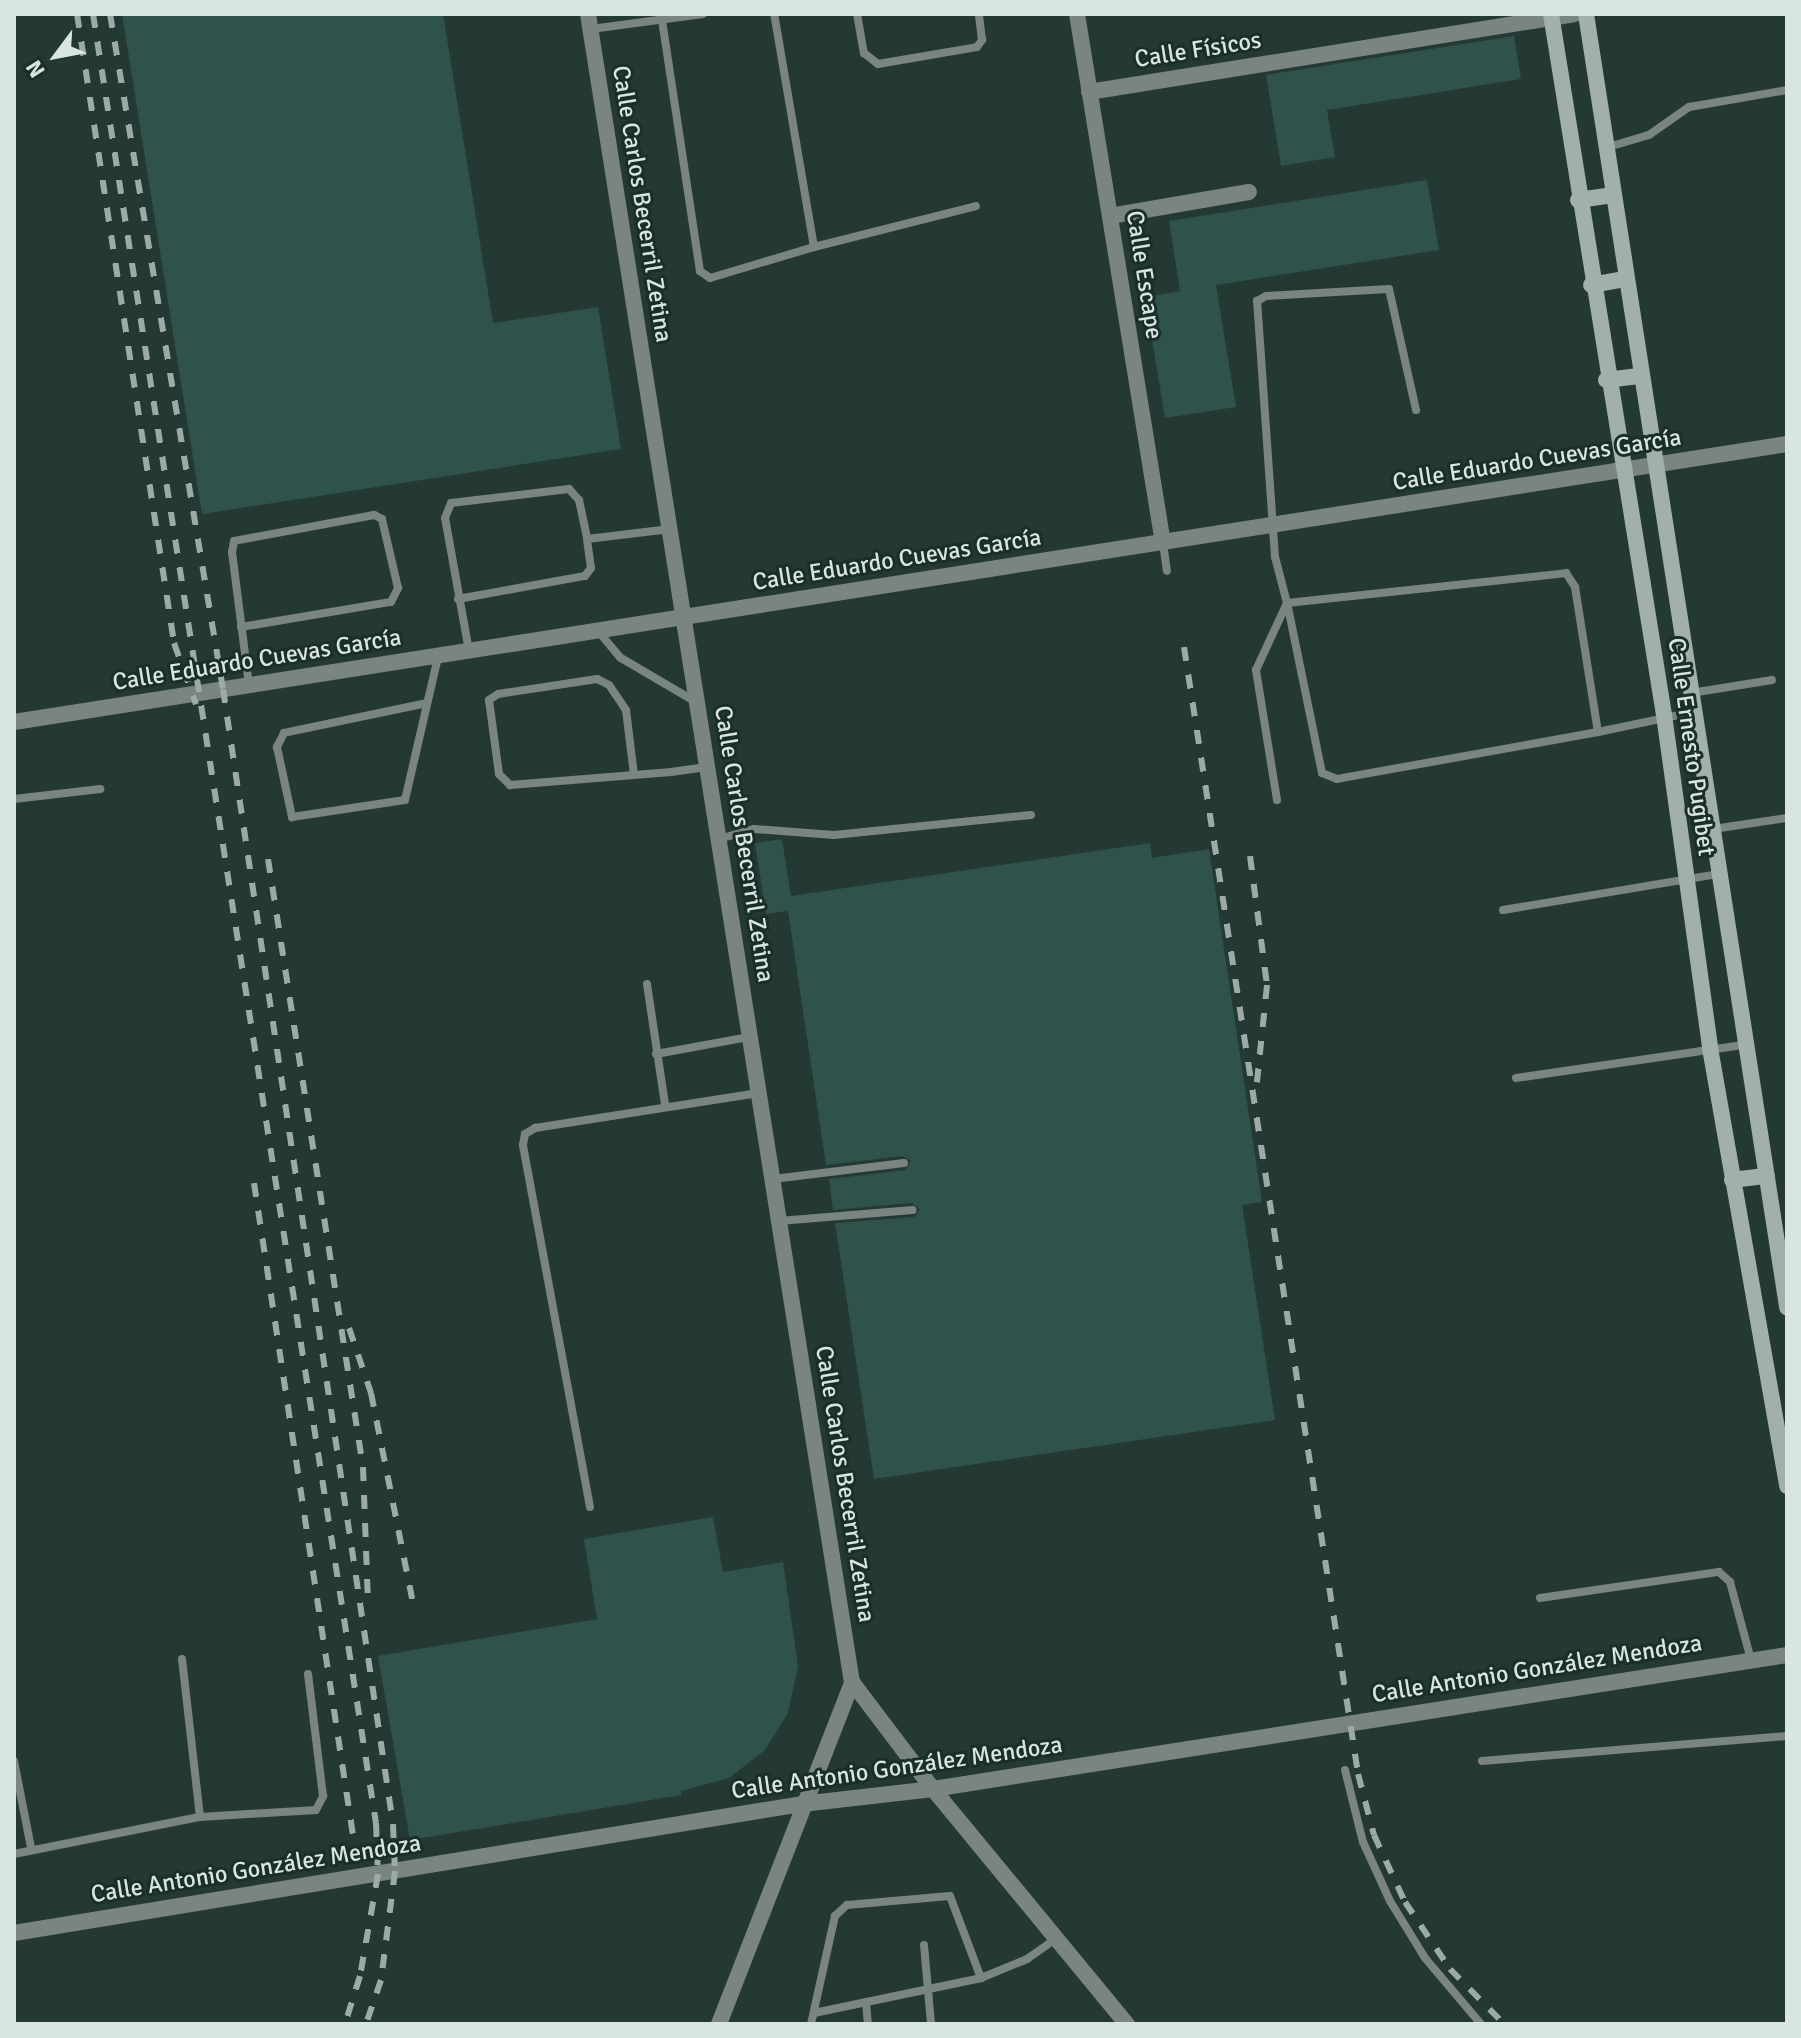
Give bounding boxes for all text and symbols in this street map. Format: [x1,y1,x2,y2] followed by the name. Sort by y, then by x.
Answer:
[16,16,96,96] north arrow
[1133,26,1263,74] street label: Calle Físicos
[20,55,51,83] text: N
[606,64,678,344] street label: Calle Carlos Becerril Zetina
[1120,209,1168,341] street label: Calle Escape
[1391,423,1683,497] street label: Calle Eduardo Cuevas García
[751,523,1043,597] street label: Calle Eduardo Cuevas García
[111,623,403,697] street label: Calle Eduardo Cuevas García
[1661,636,1721,858] street label: Calle Ernesto Pugibet
[708,704,780,984] street label: Calle Carlos Becerril Zetina
[809,1344,881,1624] street label: Calle Carlos Becerril Zetina
[1370,1629,1704,1709] street label: Calle Antonio González Mendoza
[730,1730,1064,1806] street label: Calle Antonio González Mendoza
[89,1829,423,1909] street label: Calle Antonio González Mendoza

